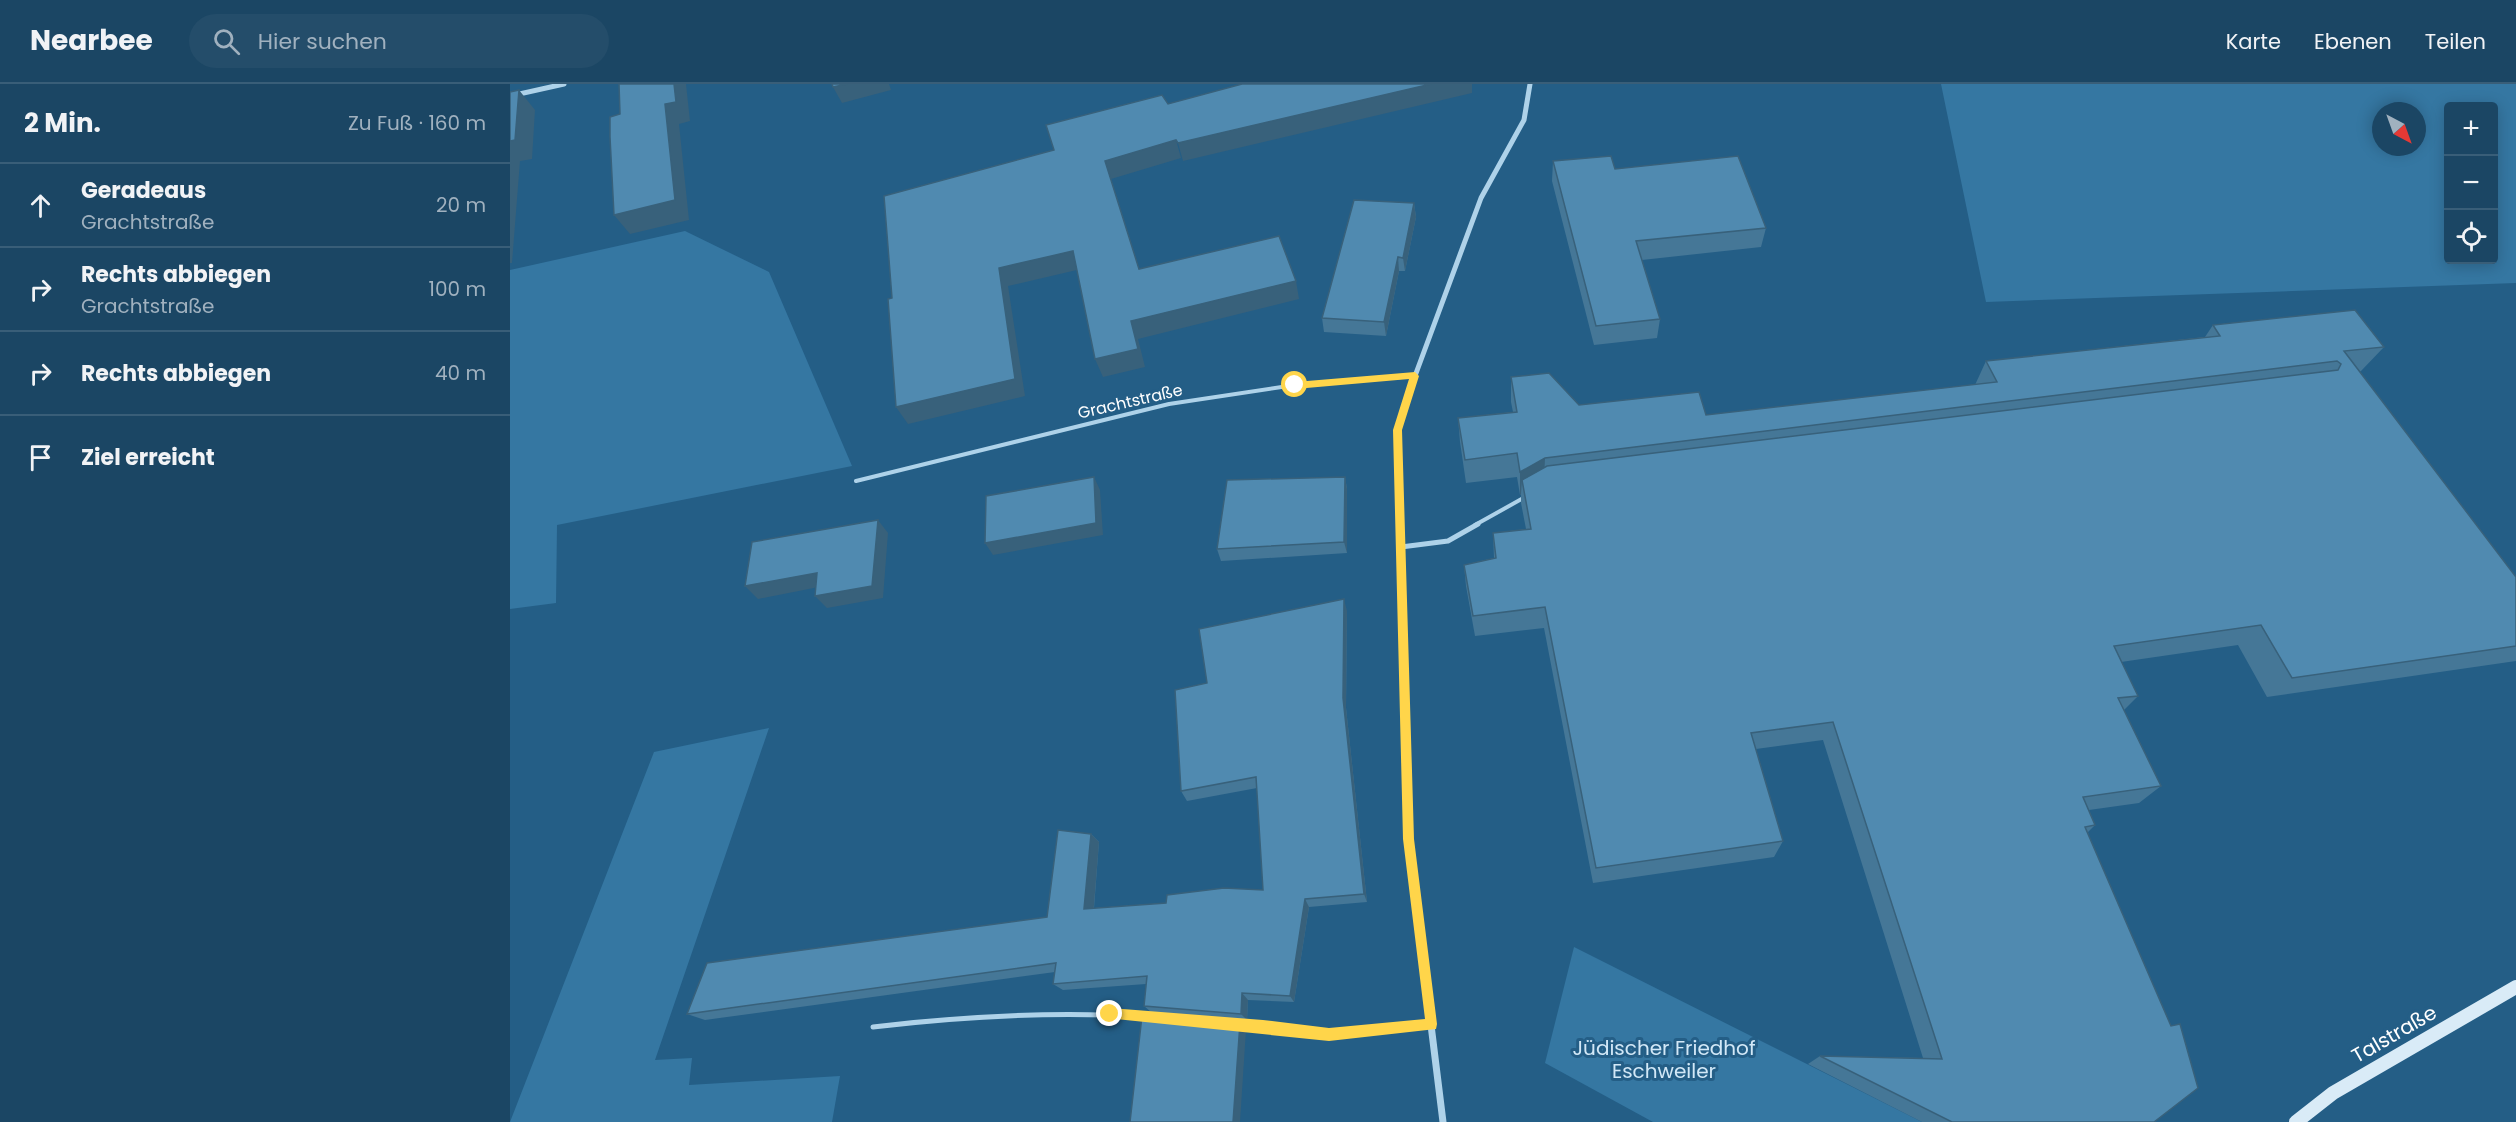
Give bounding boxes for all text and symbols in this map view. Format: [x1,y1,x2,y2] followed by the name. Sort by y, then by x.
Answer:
[189,14,609,68] search box
[30,21,153,60] text: Nearbee
[210,25,243,58] icon: search
[258,26,387,57] text: Hier suchen
[2226,27,2281,56] text: Karte
[2314,27,2392,56] text: Ebenen
[2425,27,2486,56] text: Teilen
[2372,102,2426,156] north arrow
[2444,102,2498,264] map controls
[2444,102,2498,156] button: +
[24,105,101,141] text: 2 Min.
[348,109,486,137] text: Zu Fuß · 160 m
[2444,156,2498,210] button: −
[81,175,206,206] text: Geradeaus
[24,189,57,222] icon: ahead
[436,191,486,219] text: 20 m
[81,208,214,236] text: Grachtstraße
[2444,210,2498,264] button: locate
[81,259,271,290] text: Rechts abbiegen
[24,273,57,306] icon: right
[429,275,486,303] text: 100 m
[81,292,214,320] text: Grachtstraße
[24,357,57,390] icon: right
[81,358,271,389] text: Rechts abbiegen
[435,359,486,387] text: 40 m
[1281,371,1307,397] route start
[1075,378,1185,425] street label: Grachtstraße
[24,441,57,474] icon: arrive
[81,442,215,473] text: Ziel erreicht
[2346,998,2442,1070] street label: Talstraße
[1096,1000,1122,1026] route end
[1573,1034,1755,1085] park label: Jüdischer Friedhof Eschweiler

